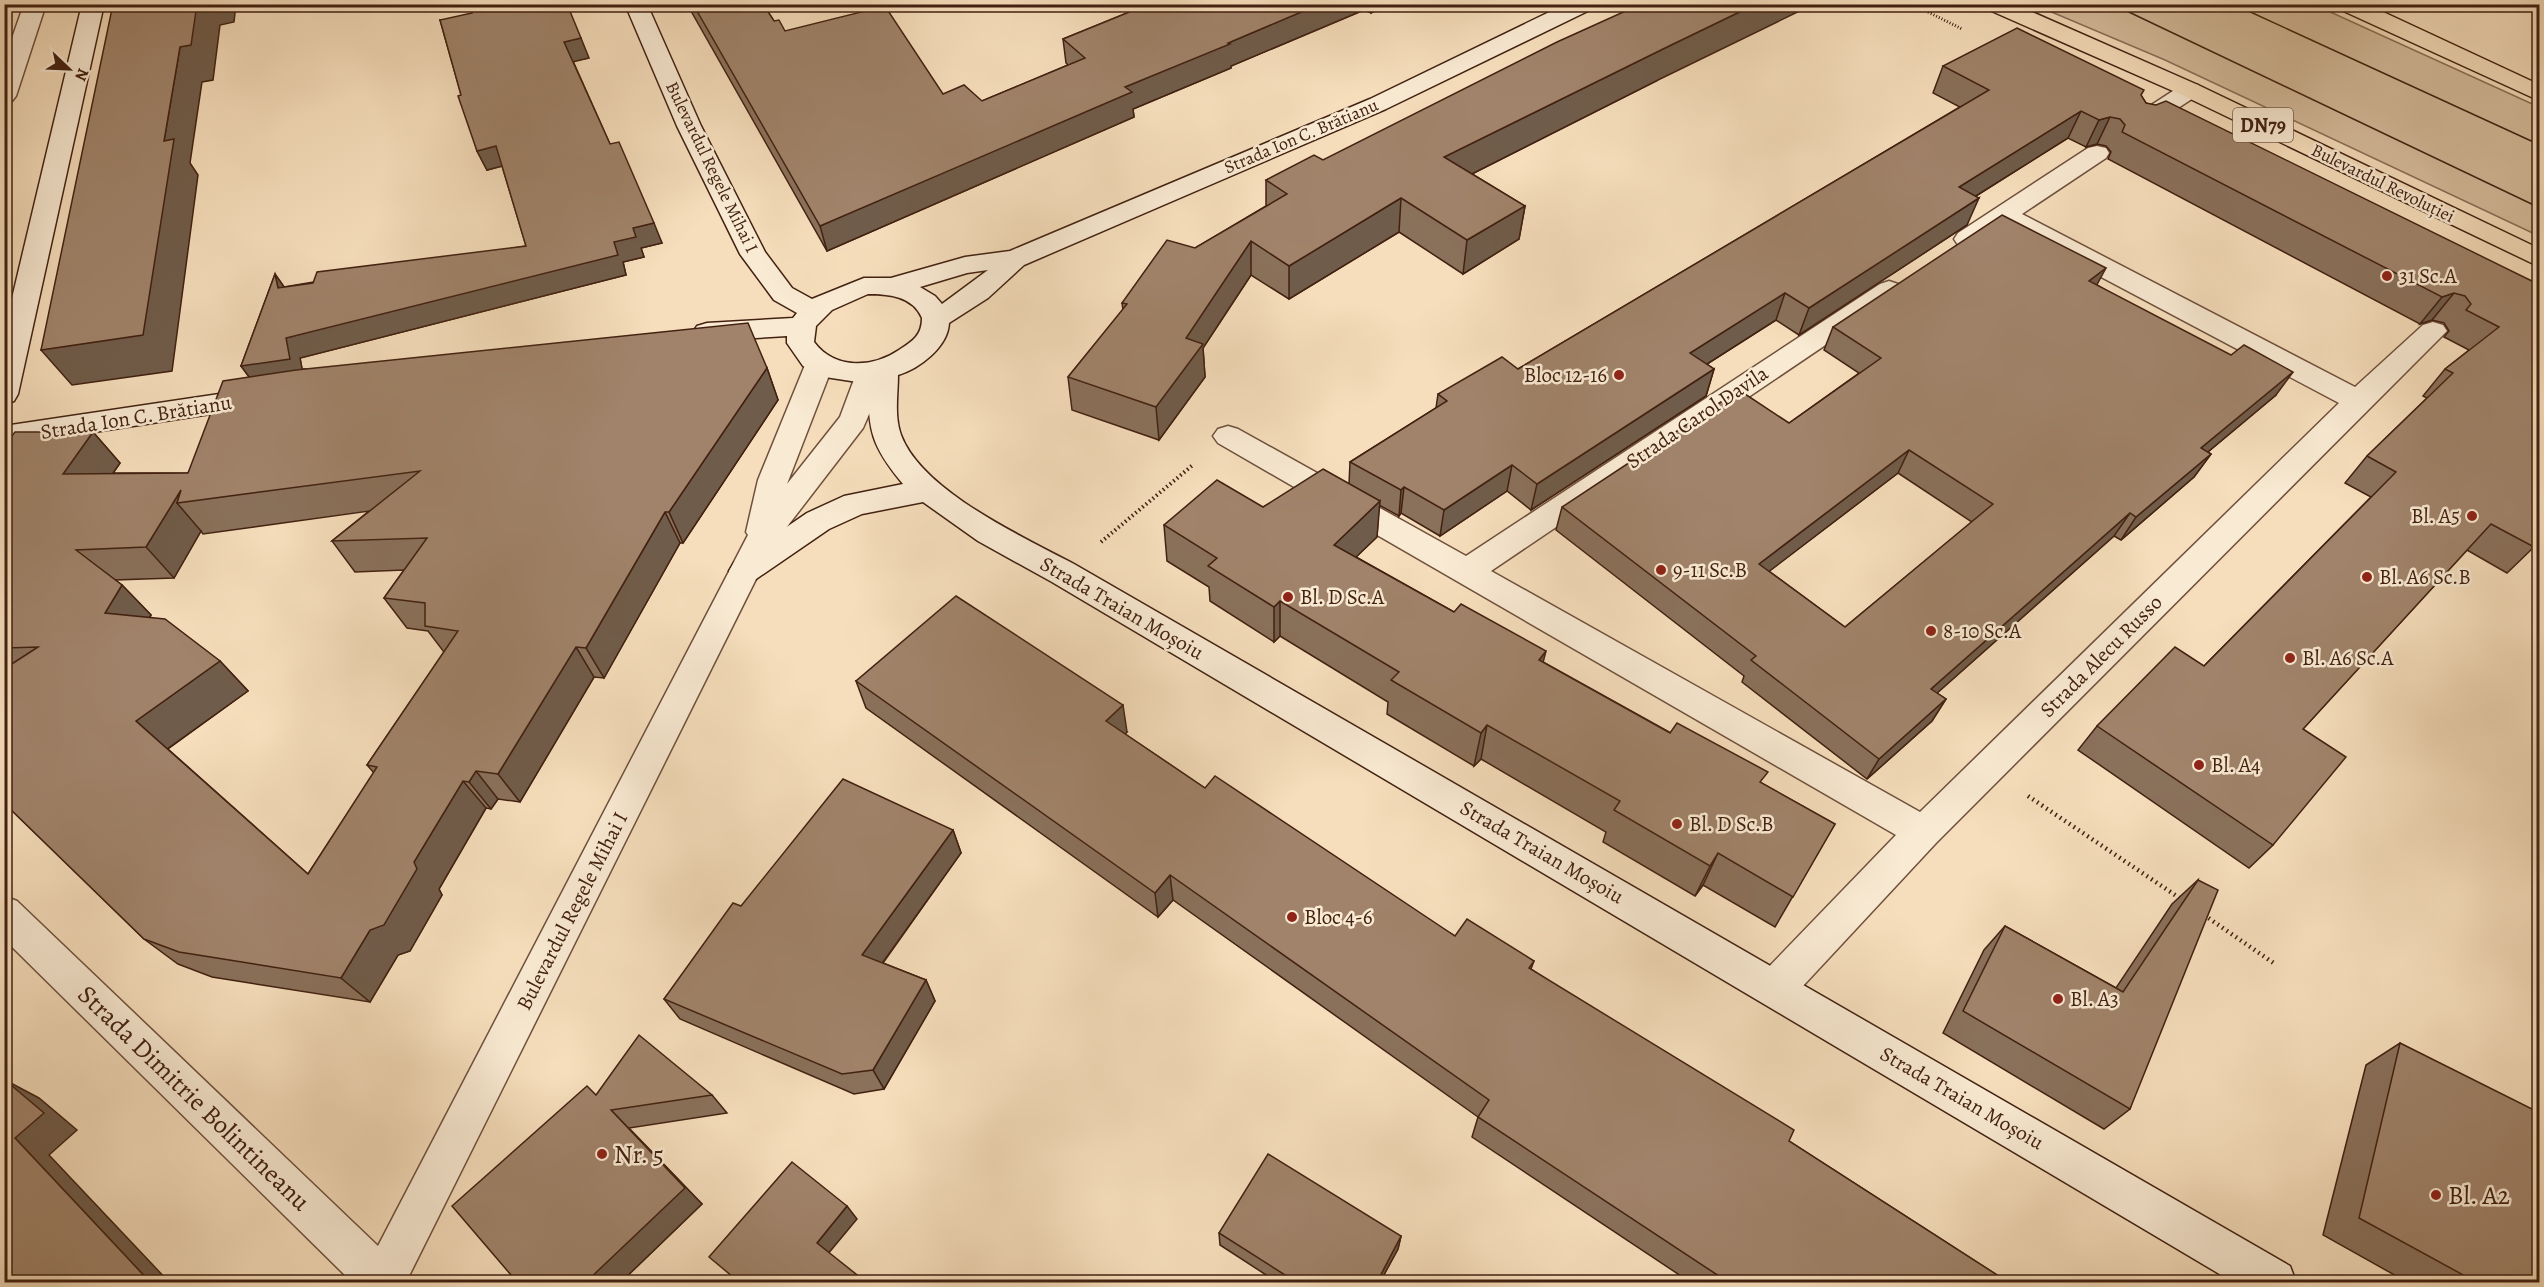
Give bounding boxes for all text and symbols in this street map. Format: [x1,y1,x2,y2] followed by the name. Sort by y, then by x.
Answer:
[39,39,99,99] north arrow
[69,65,94,84] text: N
[660,77,764,257] street label: Bulevardul Regele Mihai I
[1220,93,1382,179] street label: Strada Ion C. Brătianu
[2233,108,2293,142] road number: DN79
[2307,138,2459,228] street label: Bulevardul Revoluției
[2399,262,2457,290] place label: 31 Sc.A
[2380,269,2394,283] marker: 31 Sc.A
[1620,359,1774,475] street label: Strada Carol Davila
[1524,361,1607,389] place label: Bloc 12-16
[1612,368,1626,382] marker: Bloc 12-16
[39,388,234,446] street label: Strada Ion C. Brătianu
[2411,502,2460,530] place label: Bl. A5
[2465,509,2479,523] marker: Bl. A5
[1035,550,1210,667] street label: Strada Traian Moșoiu
[1673,556,1747,584] place label: 9-11 Sc.B
[1654,563,1668,577] marker: 9-11 Sc.B
[2379,563,2471,591] place label: Bl. A6 Sc.B
[2360,570,2374,584] marker: Bl. A6 Sc.B
[1300,583,1385,611] place label: Bl. D Sc.A
[2034,589,2168,723] street label: Strada Alecu Russo
[1281,590,1295,604] marker: Bl. D Sc.A
[1943,617,2022,645] place label: 8-10 Sc.A
[1924,624,1938,638] marker: 8-10 Sc.A
[2302,644,2394,672] place label: Bl. A6 Sc.A
[2283,651,2297,665] marker: Bl. A6 Sc.A
[2211,751,2261,779] place label: Bl. A4
[2192,758,2206,772] marker: Bl. A4
[1455,794,1630,911] street label: Strada Traian Moșoiu
[510,807,634,1015] street label: Bulevardul Regele Mihai I
[1689,810,1774,838] place label: Bl. D Sc.B
[1670,817,1684,831] marker: Bl. D Sc.B
[1304,903,1373,931] place label: Bloc 4-6
[1285,910,1299,924] marker: Bloc 4-6
[70,977,319,1219] street label: Strada Dimitrie Bolintineanu
[2070,985,2119,1013] place label: Bl. A3
[2051,992,2065,1006] marker: Bl. A3
[1875,1040,2050,1157] street label: Strada Traian Moșoiu
[614,1137,664,1172] place label: Nr. 5
[595,1147,609,1161] marker: Nr. 5
[2448,1178,2510,1213] place label: Bl. A2
[2429,1188,2443,1202] marker: Bl. A2

